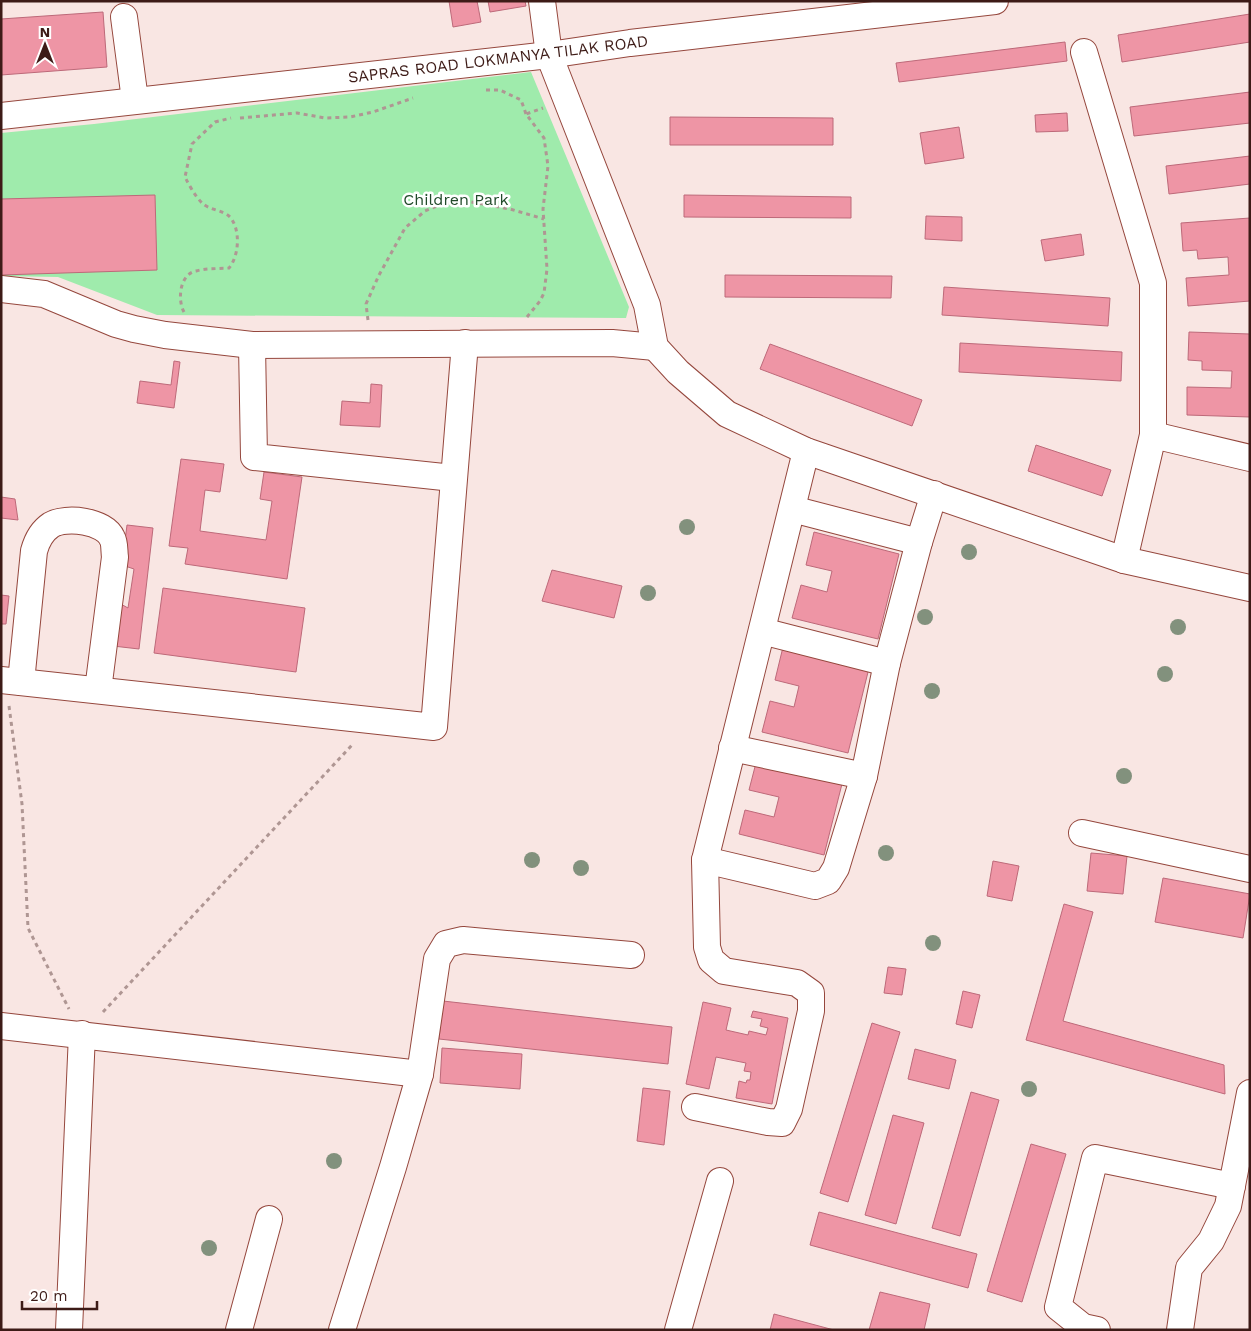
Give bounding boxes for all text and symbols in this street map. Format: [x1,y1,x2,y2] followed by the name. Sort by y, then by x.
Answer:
[20,20,70,70] north arrow
[40,24,50,40] text: N
[347,31,649,87] street label: SAPRAS ROAD LOKMANYA TILAK ROAD
[403,190,509,209] park label: Children Park
[22,1278,98,1310] scale bar
[30,1287,68,1305] text: 20 m

